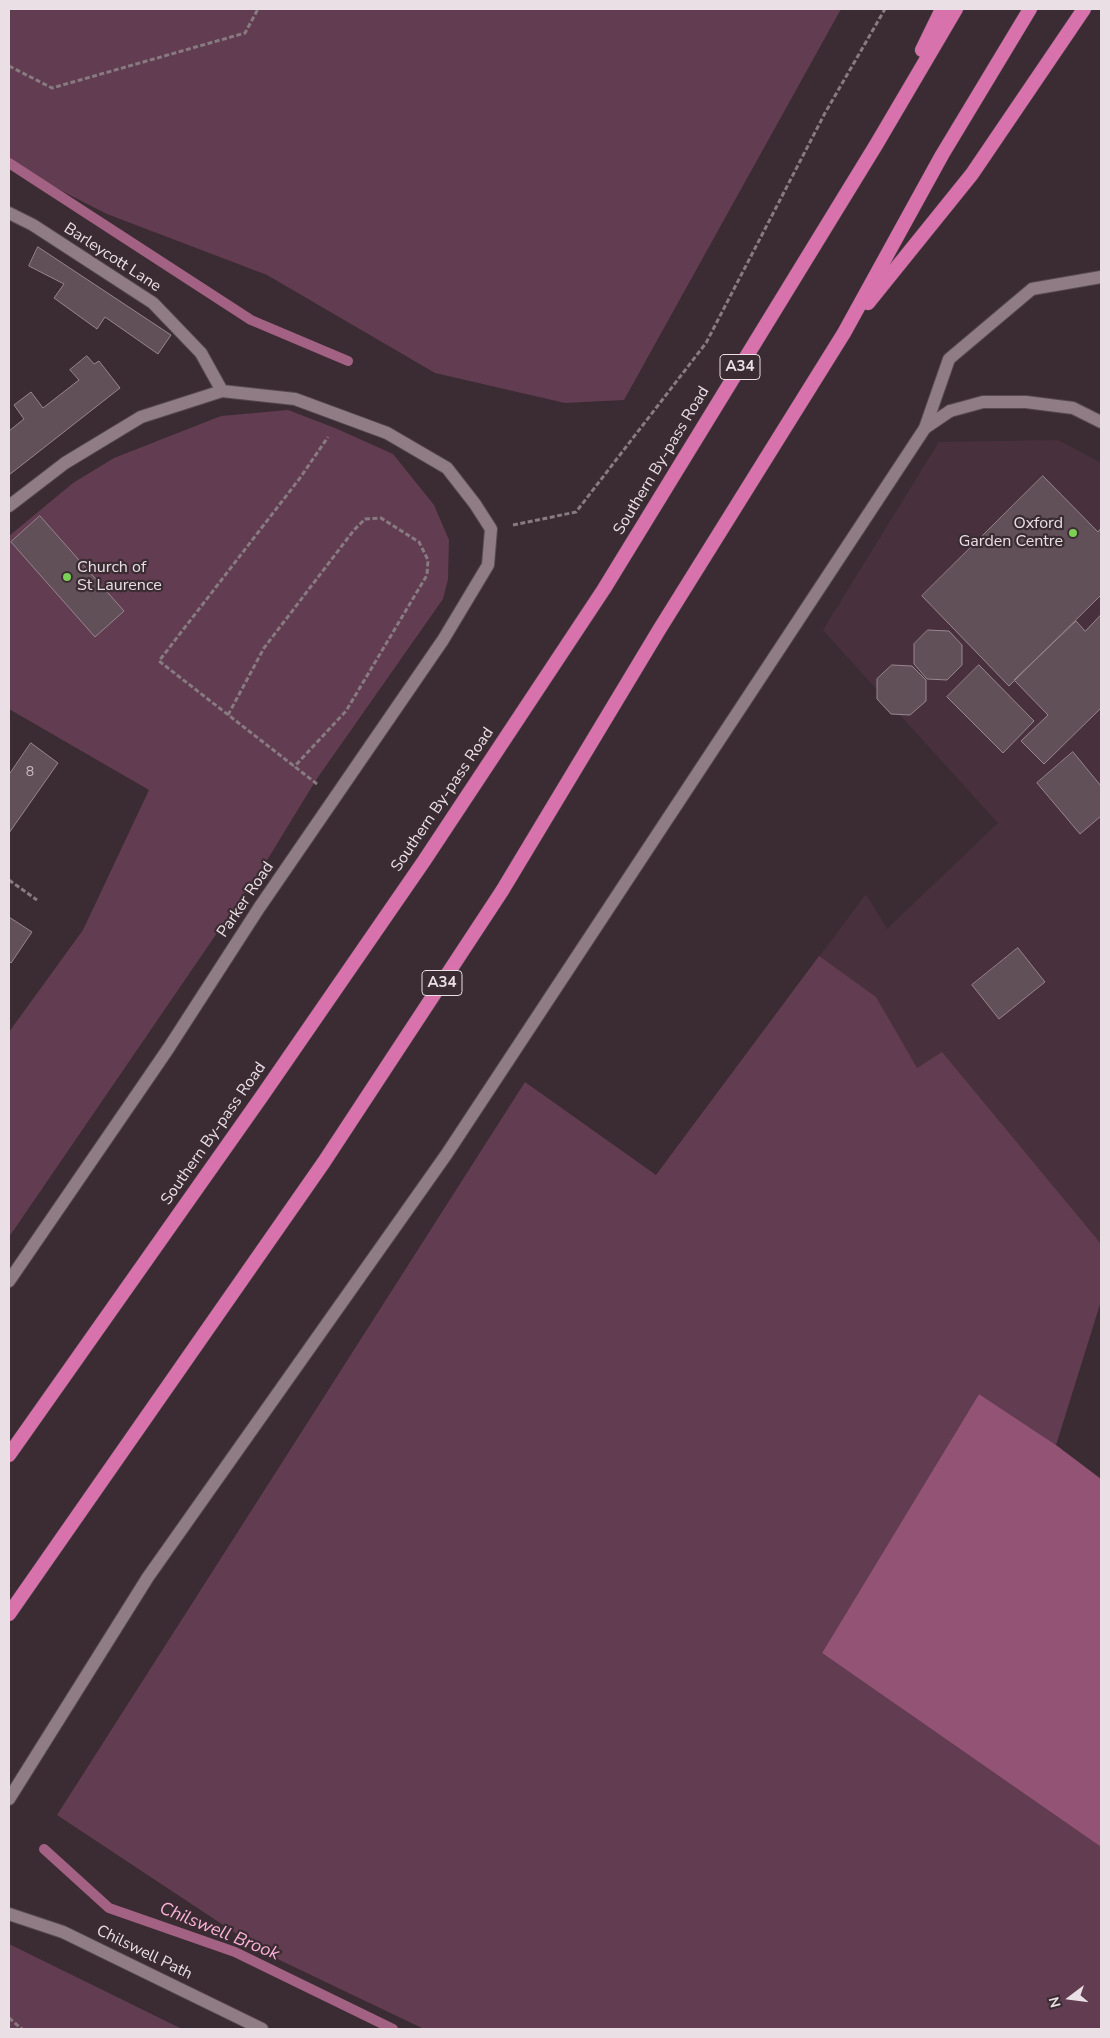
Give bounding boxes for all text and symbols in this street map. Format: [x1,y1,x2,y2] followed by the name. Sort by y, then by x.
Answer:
[60,219,164,297] street label: Barleycott Lane
[720,354,760,380] road number: A34
[610,383,714,539] street label: Southern By-pass Road
[959,514,1063,552] place label: Oxford Garden Centre
[1067,527,1079,539] marker: Oxford Garden Centre
[77,558,162,596] place label: Church of St Laurence
[61,571,73,583] marker: Church of St Laurence
[388,724,498,876] street label: Southern By-pass Road
[26,765,34,781] house number: 8
[214,858,278,942] street label: Parker Road
[422,970,462,996] road number: A34
[157,1059,271,1209] street label: Southern By-pass Road
[156,1898,282,1966] water label: Chilswell Brook
[93,1922,195,1984] street label: Chilswell Path
[1045,1973,1095,2023] north arrow
[1044,1994,1066,2010] text: N

